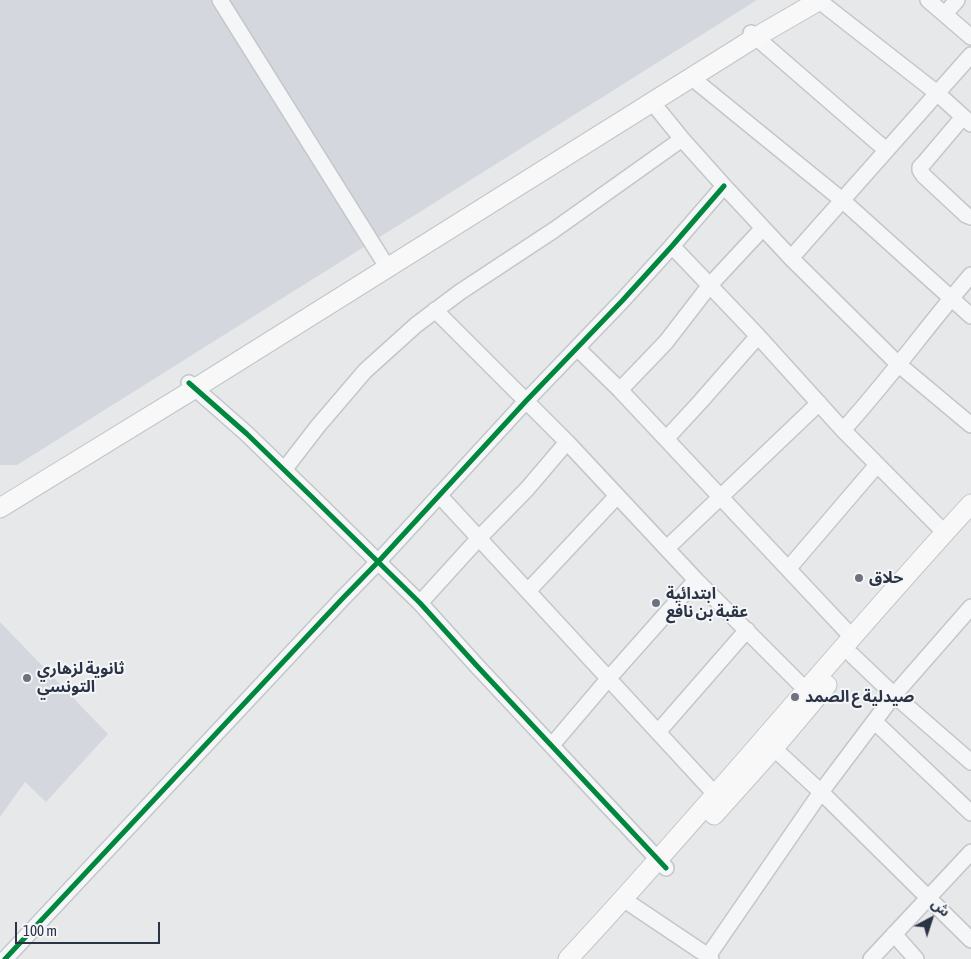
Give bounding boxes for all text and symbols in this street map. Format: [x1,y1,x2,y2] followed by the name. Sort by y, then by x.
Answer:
[869,568,903,588] place label: حلاق
[853,572,865,584] marker: حلاق
[666,584,748,622] place label: ابتدائية عقبة بن نافع
[650,597,662,609] marker: ابتدائية عقبة بن نافع
[37,659,124,697] place label: ثانوية لزهاري التونسي
[21,672,33,684] marker: ثانوية لزهاري التونسي
[805,687,914,707] place label: صيدلية ع الصمد
[789,691,801,703] marker: صيدلية ع الصمد
[906,894,956,944] north arrow
[928,895,953,920] text: ش
[18,912,162,944] scale bar
[23,922,57,939] text: 100 m

